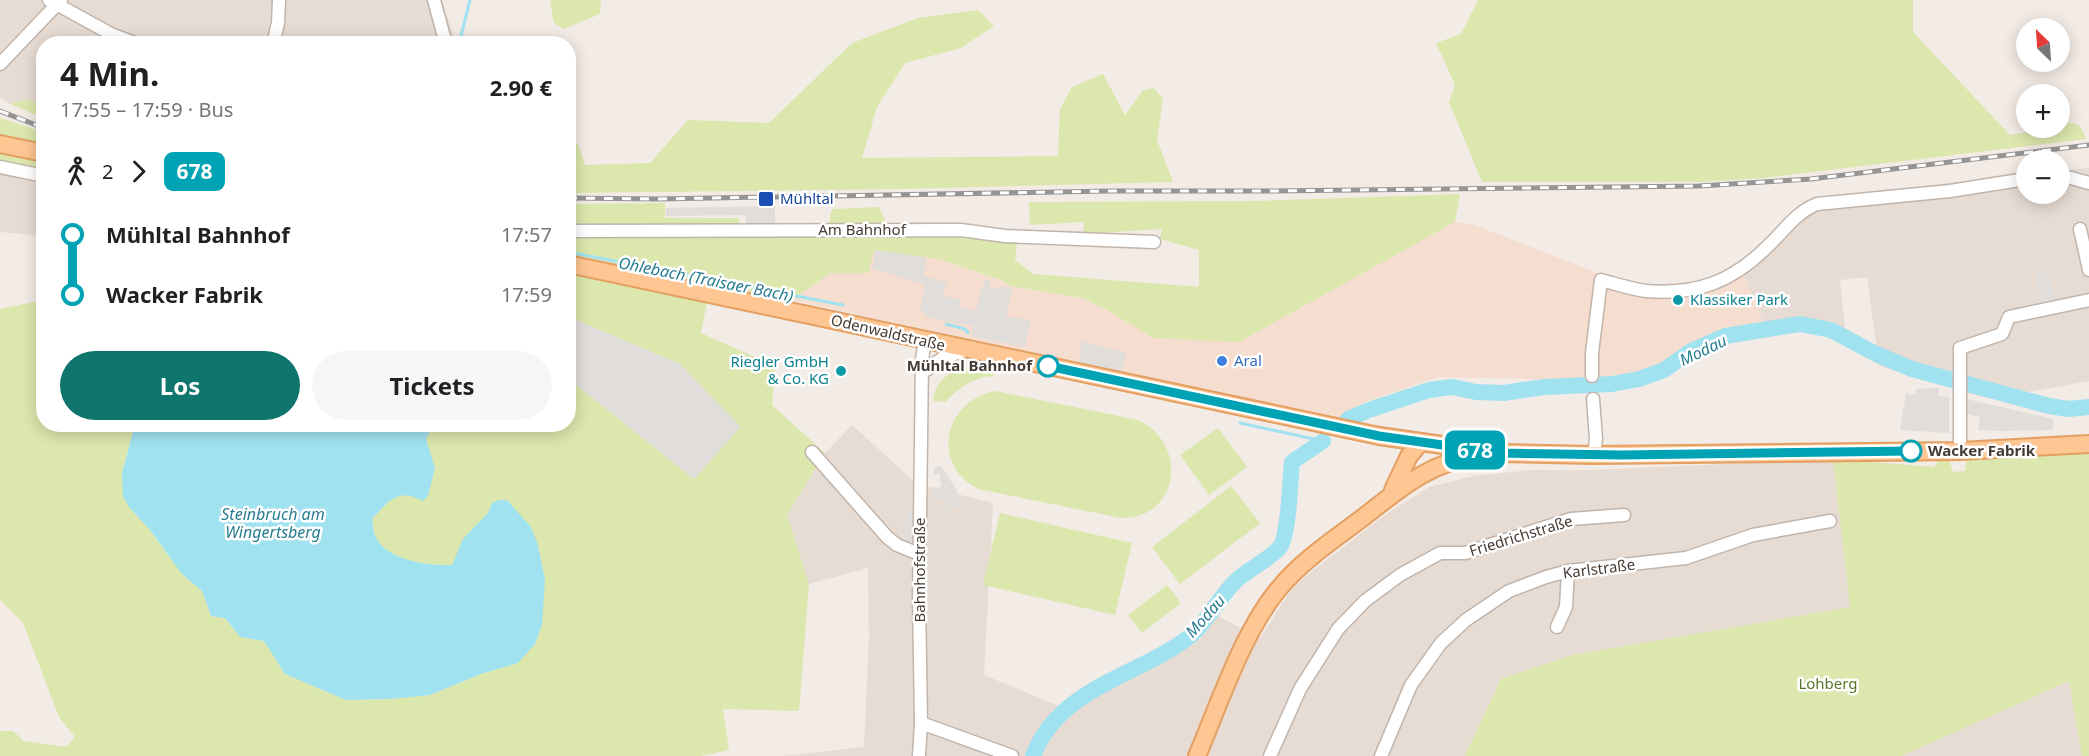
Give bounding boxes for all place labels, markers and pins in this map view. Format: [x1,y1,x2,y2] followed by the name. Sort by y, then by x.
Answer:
[780,188,834,208] place label: Mühltal
[757,190,775,208] marker: Mühltal
[1690,289,1788,309] place label: Klassiker Park
[1671,293,1685,307] marker: Klassiker Park
[1234,350,1262,370] place label: Aral
[730,351,829,388] place label: Riegler GmbH & Co. KG
[1215,354,1229,368] marker: Aral
[907,355,1033,375] place label: Mühltal Bahnhof
[1037,355,1059,377] marker: Mühltal Bahnhof
[834,364,848,378] marker: Riegler GmbH & Co. KG
[1900,440,1922,462] marker: Wacker Fabrik
[1928,440,2036,460] place label: Wacker Fabrik

